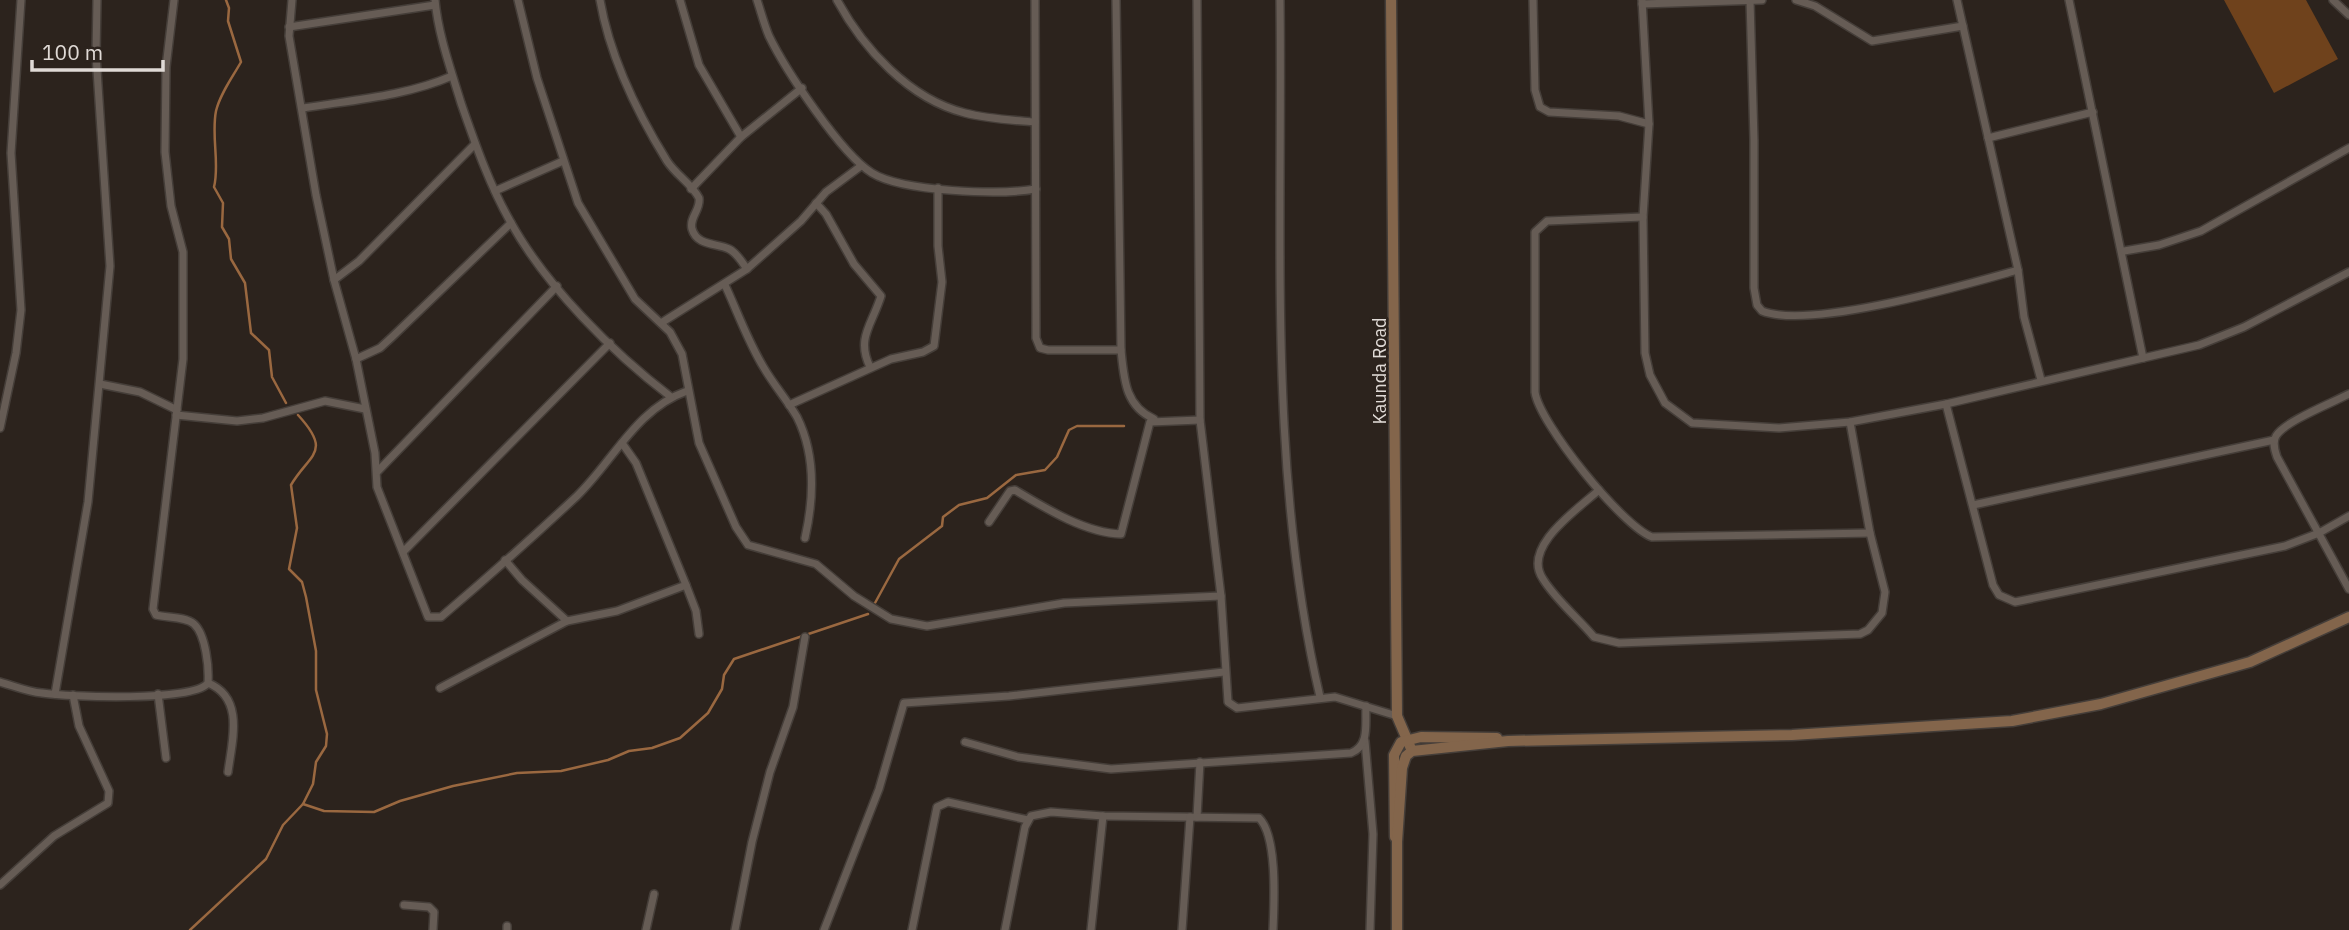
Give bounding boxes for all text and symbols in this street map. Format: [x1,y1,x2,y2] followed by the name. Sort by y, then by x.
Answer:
[32,28,163,72] scale bar
[42,38,103,66] text: 100 m
[1368,318,1391,424] street label: Kaunda Road

